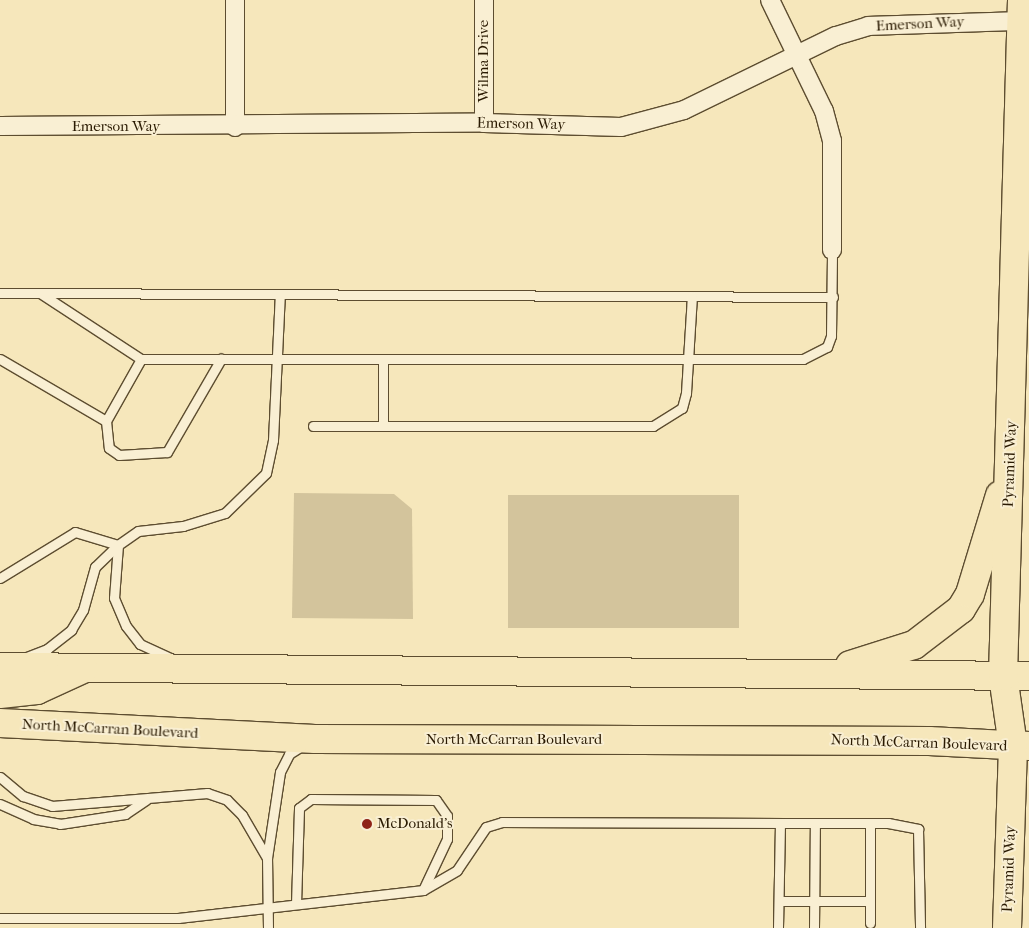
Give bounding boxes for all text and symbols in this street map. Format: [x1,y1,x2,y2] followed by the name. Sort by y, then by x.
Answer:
[875,13,965,35] street label: Emerson Way
[475,20,493,102] street label: Wilma Drive
[476,114,566,134] street label: Emerson Way
[72,118,160,136] street label: Emerson Way
[999,420,1021,508] street label: Pyramid Way
[21,715,199,743] street label: North McCarran Boulevard
[426,731,602,749] street label: North McCarran Boulevard
[830,731,1008,755] street label: North McCarran Boulevard
[377,815,453,833] place label: McDonald's
[361,818,373,830] marker: McDonald's
[998,825,1020,913] street label: Pyramid Way

